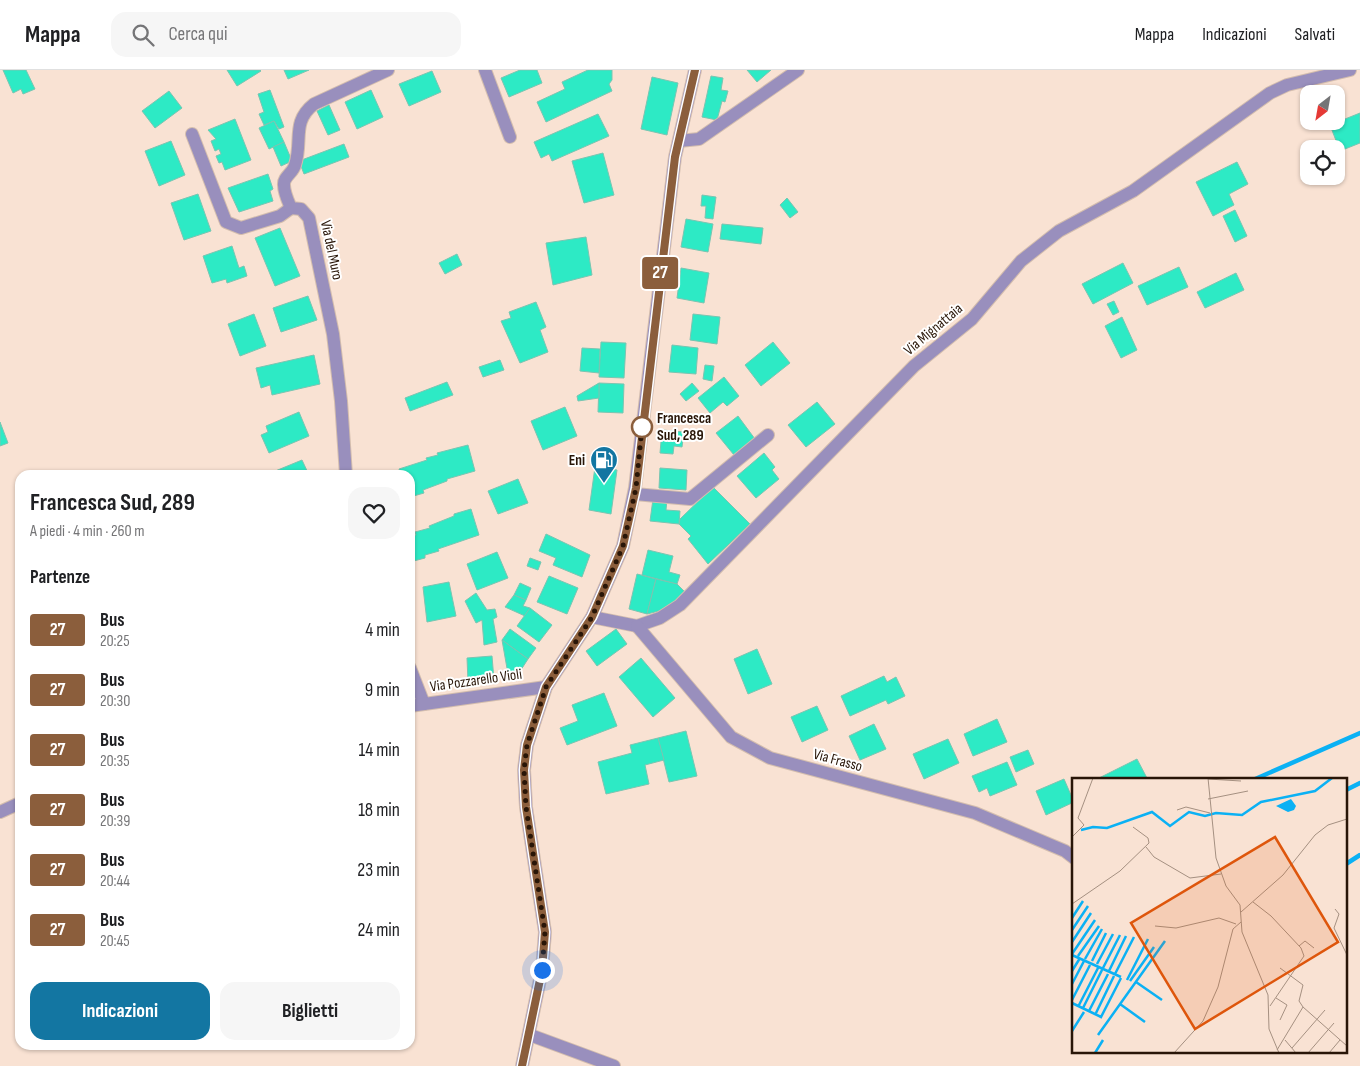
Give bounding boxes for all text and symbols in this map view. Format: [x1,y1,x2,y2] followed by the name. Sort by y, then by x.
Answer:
[111,12,461,57] search box
[25,20,81,49] text: Mappa
[129,21,157,49] icon: search
[169,23,227,46] text: Cerca qui
[1135,24,1174,45] text: Mappa
[1202,24,1267,45] text: Indicazioni
[1295,24,1335,45] text: Salvati
[1300,85,1345,130] north arrow
[1300,85,1345,185] map controls
[1300,140,1345,185] button: locate
[316,218,347,282] street label: Via del Muro
[638,257,682,289] line badge: 27
[652,262,668,283] text: 27
[900,299,967,359] street label: Via Mignattaia
[657,409,711,445] place label: Francesca Sud, 289
[631,416,653,438] marker: Francesca Sud, 289
[589,445,619,484] fuel station icon: Eni
[569,451,585,470] place label: Eni
[348,487,400,539] button: heart
[30,488,195,517] text: Francesca Sud, 289
[30,522,145,541] text: A piedi · 4 min · 260 m
[30,566,90,589] text: Partenze
[100,609,125,632] text: Bus
[50,619,65,640] text: 27
[365,619,400,642] text: 4 min
[100,632,130,651] text: 20:25
[429,665,523,696] street label: Via Pozzarello Violi
[100,669,125,692] text: Bus
[50,679,65,700] text: 27
[365,679,400,702] text: 9 min
[100,692,130,711] text: 20:30
[100,729,125,752] text: Bus
[50,739,65,760] text: 27
[359,739,400,762] text: 14 min
[811,745,865,776] street label: Via Frasso
[100,752,130,771] text: 20:35
[1072,778,1348,1054] inset map
[100,789,125,812] text: Bus
[50,799,65,820] text: 27
[358,799,400,822] text: 18 min
[100,812,130,831] text: 20:39
[100,849,125,872] text: Bus
[50,859,65,880] text: 27
[357,859,400,882] text: 23 min
[100,872,130,891] text: 20:44
[100,909,125,932] text: Bus
[50,919,65,940] text: 27
[357,919,400,942] text: 24 min
[100,932,130,951] text: 20:45
[530,958,555,983] your location
[30,982,210,1040] button: Indicazioni
[220,982,400,1040] button: Biglietti

